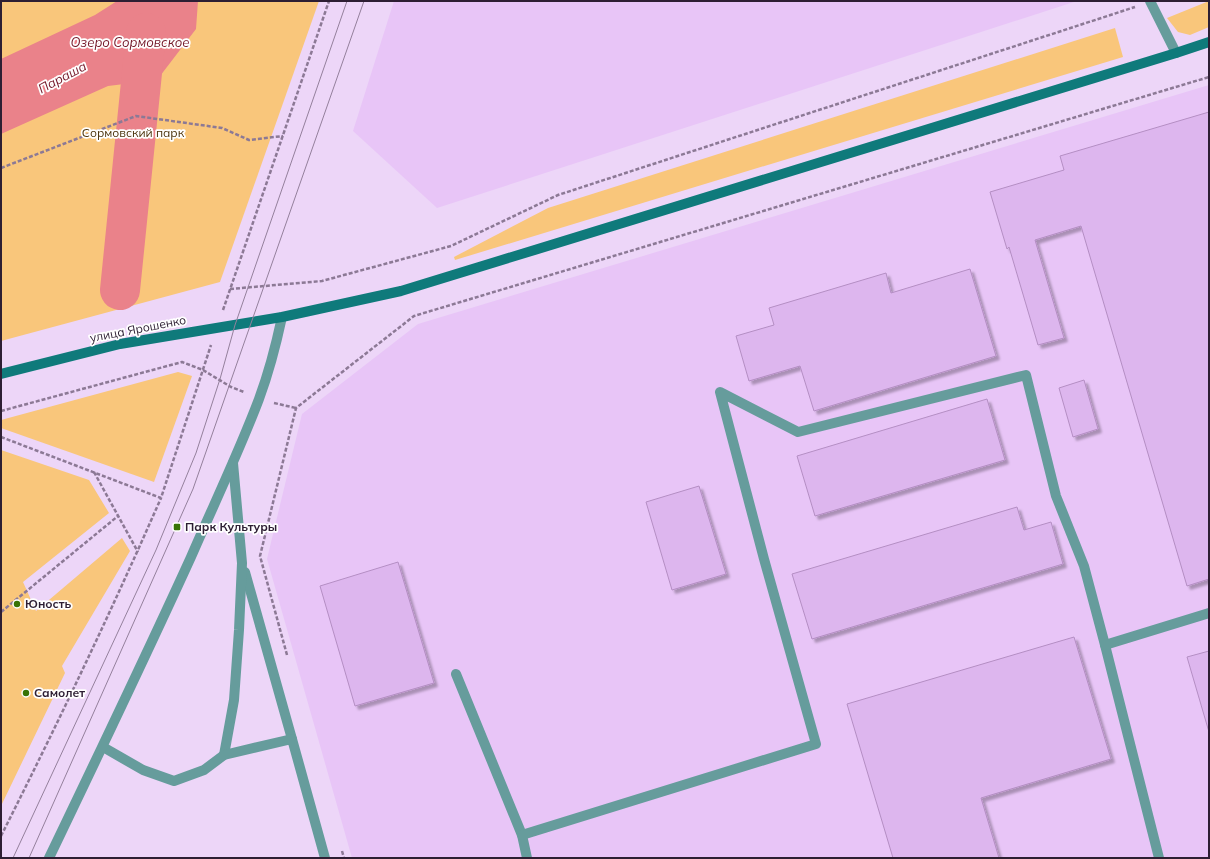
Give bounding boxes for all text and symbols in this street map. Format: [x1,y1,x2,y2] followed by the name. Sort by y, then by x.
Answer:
[71,34,189,50] water label: Озеро Сормовское
[35,58,89,96] water label: Параша
[82,125,185,140] park label: Сормовский парк
[89,312,187,345] street label: улица Ярошенко
[185,519,277,534] place label: Парк Культуры
[172,522,182,532] marker: Парк Культуры
[25,596,72,611] place label: Юность
[12,599,22,609] marker: Юность
[34,685,85,700] place label: Самолет
[21,688,31,698] marker: Самолет

